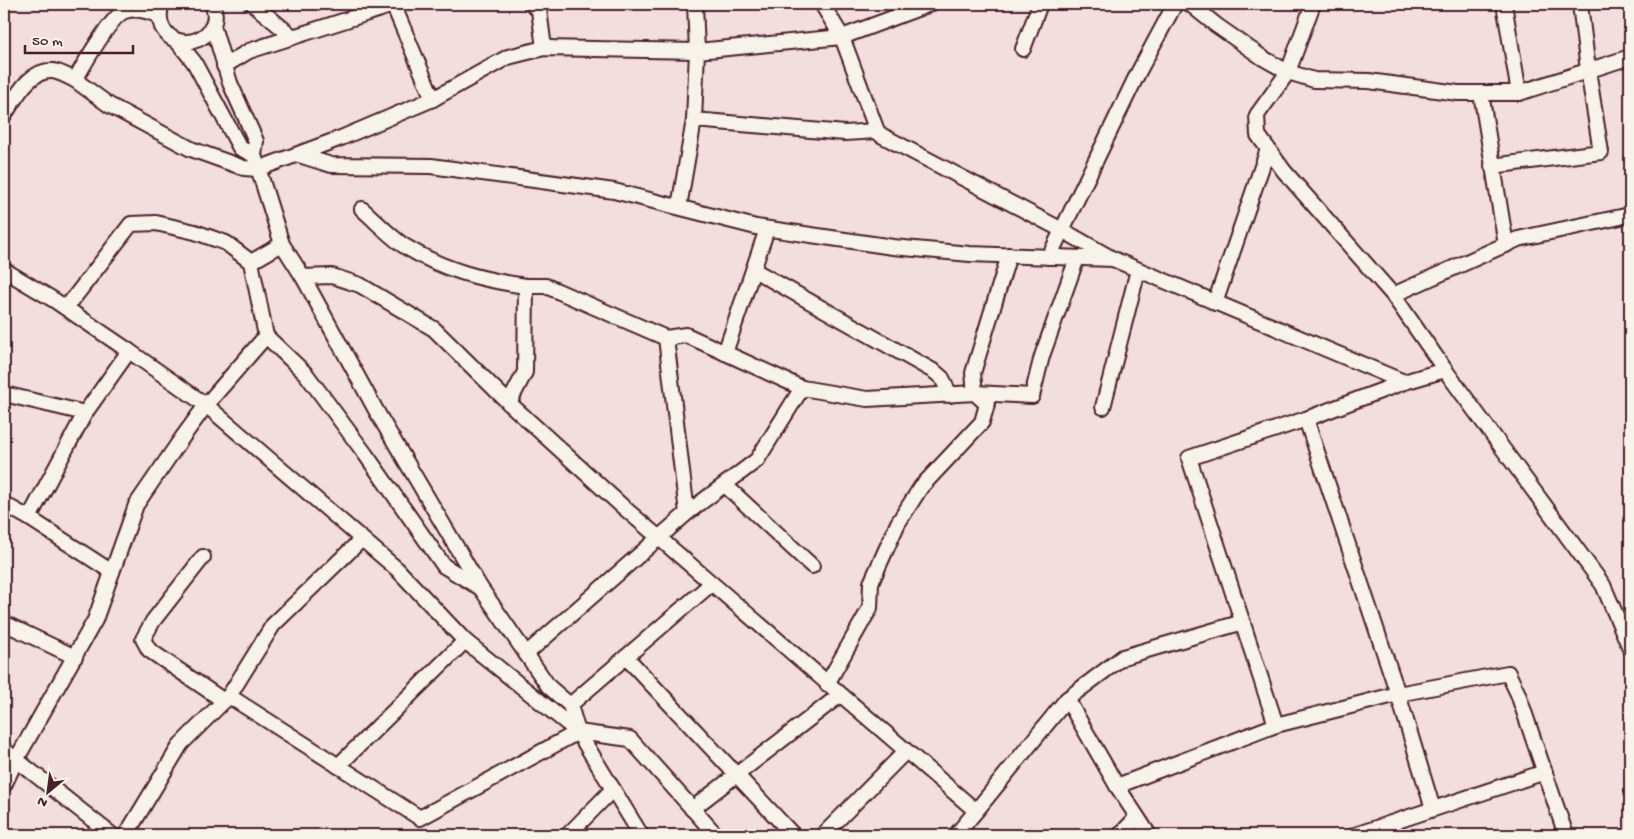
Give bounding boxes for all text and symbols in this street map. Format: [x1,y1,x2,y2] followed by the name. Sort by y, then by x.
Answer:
[25,22,132,54] scale bar
[32,33,63,51] text: 50 m
[22,766,72,816] north arrow
[35,792,51,811] text: N

